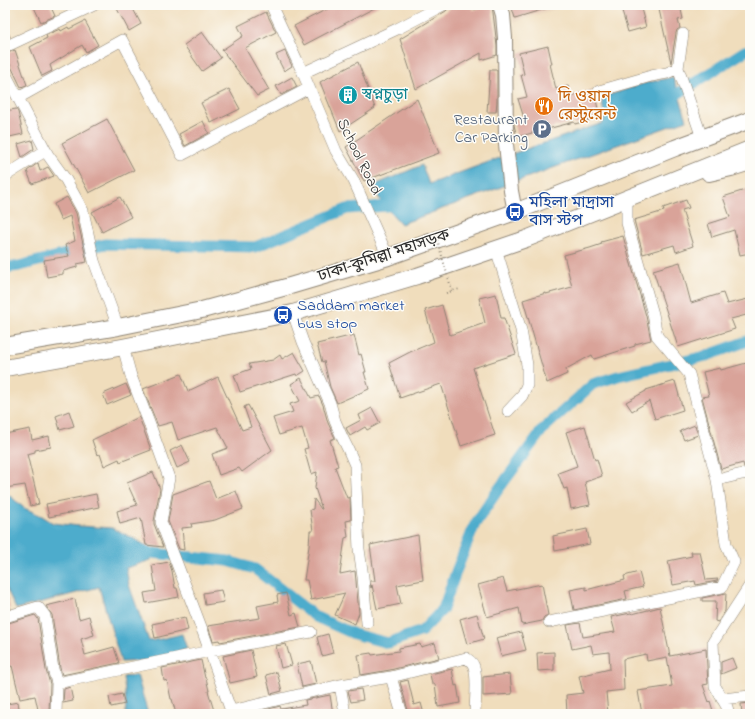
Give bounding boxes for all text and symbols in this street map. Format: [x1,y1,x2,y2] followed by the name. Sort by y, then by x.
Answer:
[361,83,409,107] place label: স্বপ্নচুড়া
[337,84,359,106] building icon: স্বপ্নচুড়া
[557,85,617,127] place label: দি ওয়ান রেস্টুরেন্ট
[533,95,555,117] restaurant icon: দি ওয়ান রেস্টুরেন্ট
[454,108,529,150] place label: Restaurant Car Parking
[330,115,388,199] street label: School Road
[531,118,553,140] parking icon: Restaurant Car Parking
[528,191,615,233] place label: মহিলা মাদ্রাসা বাস স্টপ
[504,201,526,223] bus stop icon: মহিলা মাদ্রাসা বাস স্টপ
[314,223,454,289] street label: ঢাকা–কুমিল্লা মহাসড়ক
[297,294,405,336] place label: Saddam market bus stop
[272,304,294,326] bus stop icon: Saddam market bus stop

